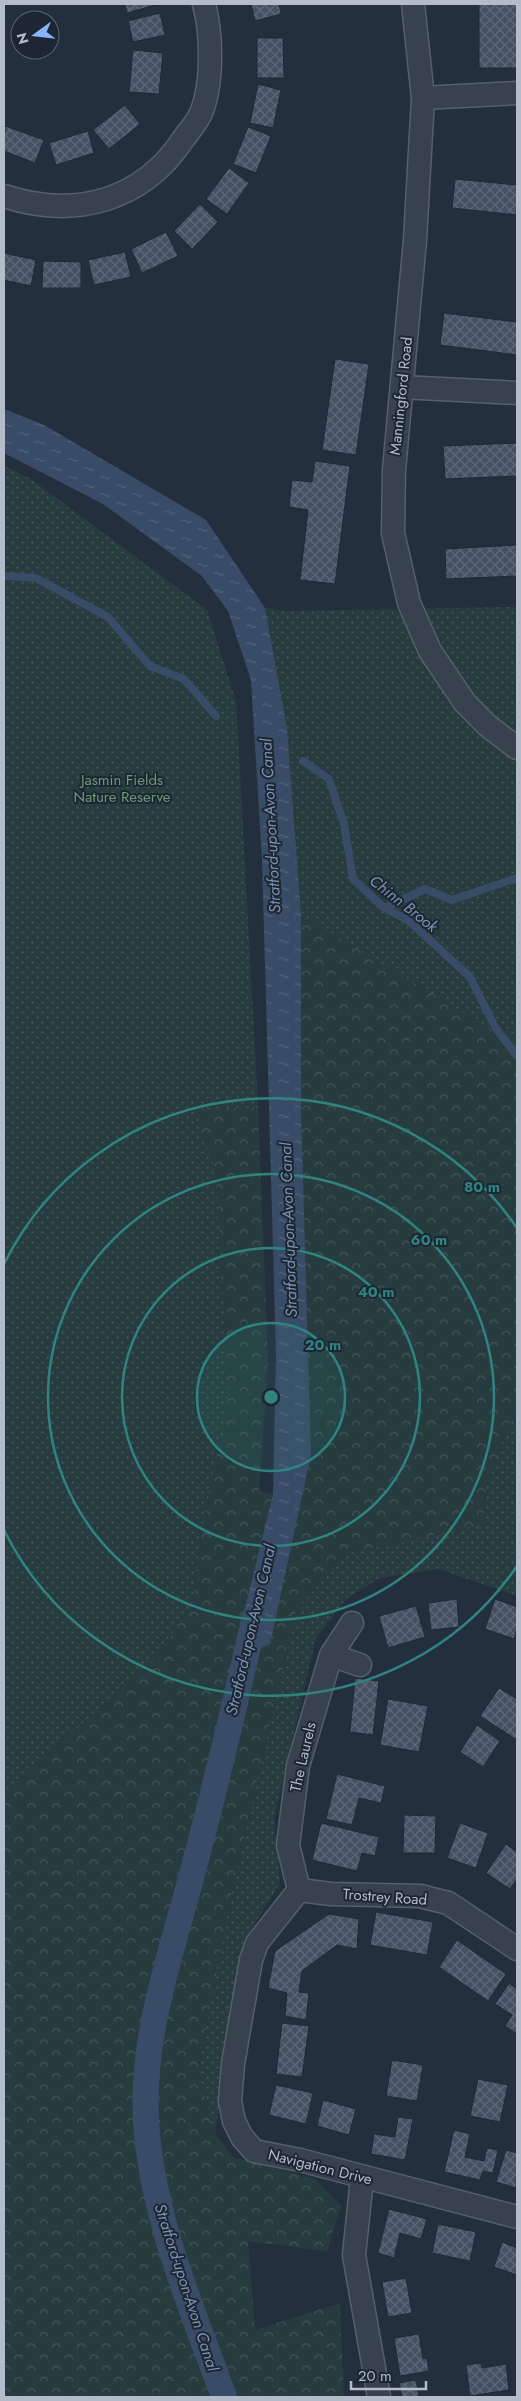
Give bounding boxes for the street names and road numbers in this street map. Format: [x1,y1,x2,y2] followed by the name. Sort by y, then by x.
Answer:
[384,336,418,456] street label: Manningford Road
[284,1720,322,1794] street label: The Laurels
[342,1883,428,1911] street label: Trostrey Road
[266,2143,375,2191] street label: Navigation Drive

